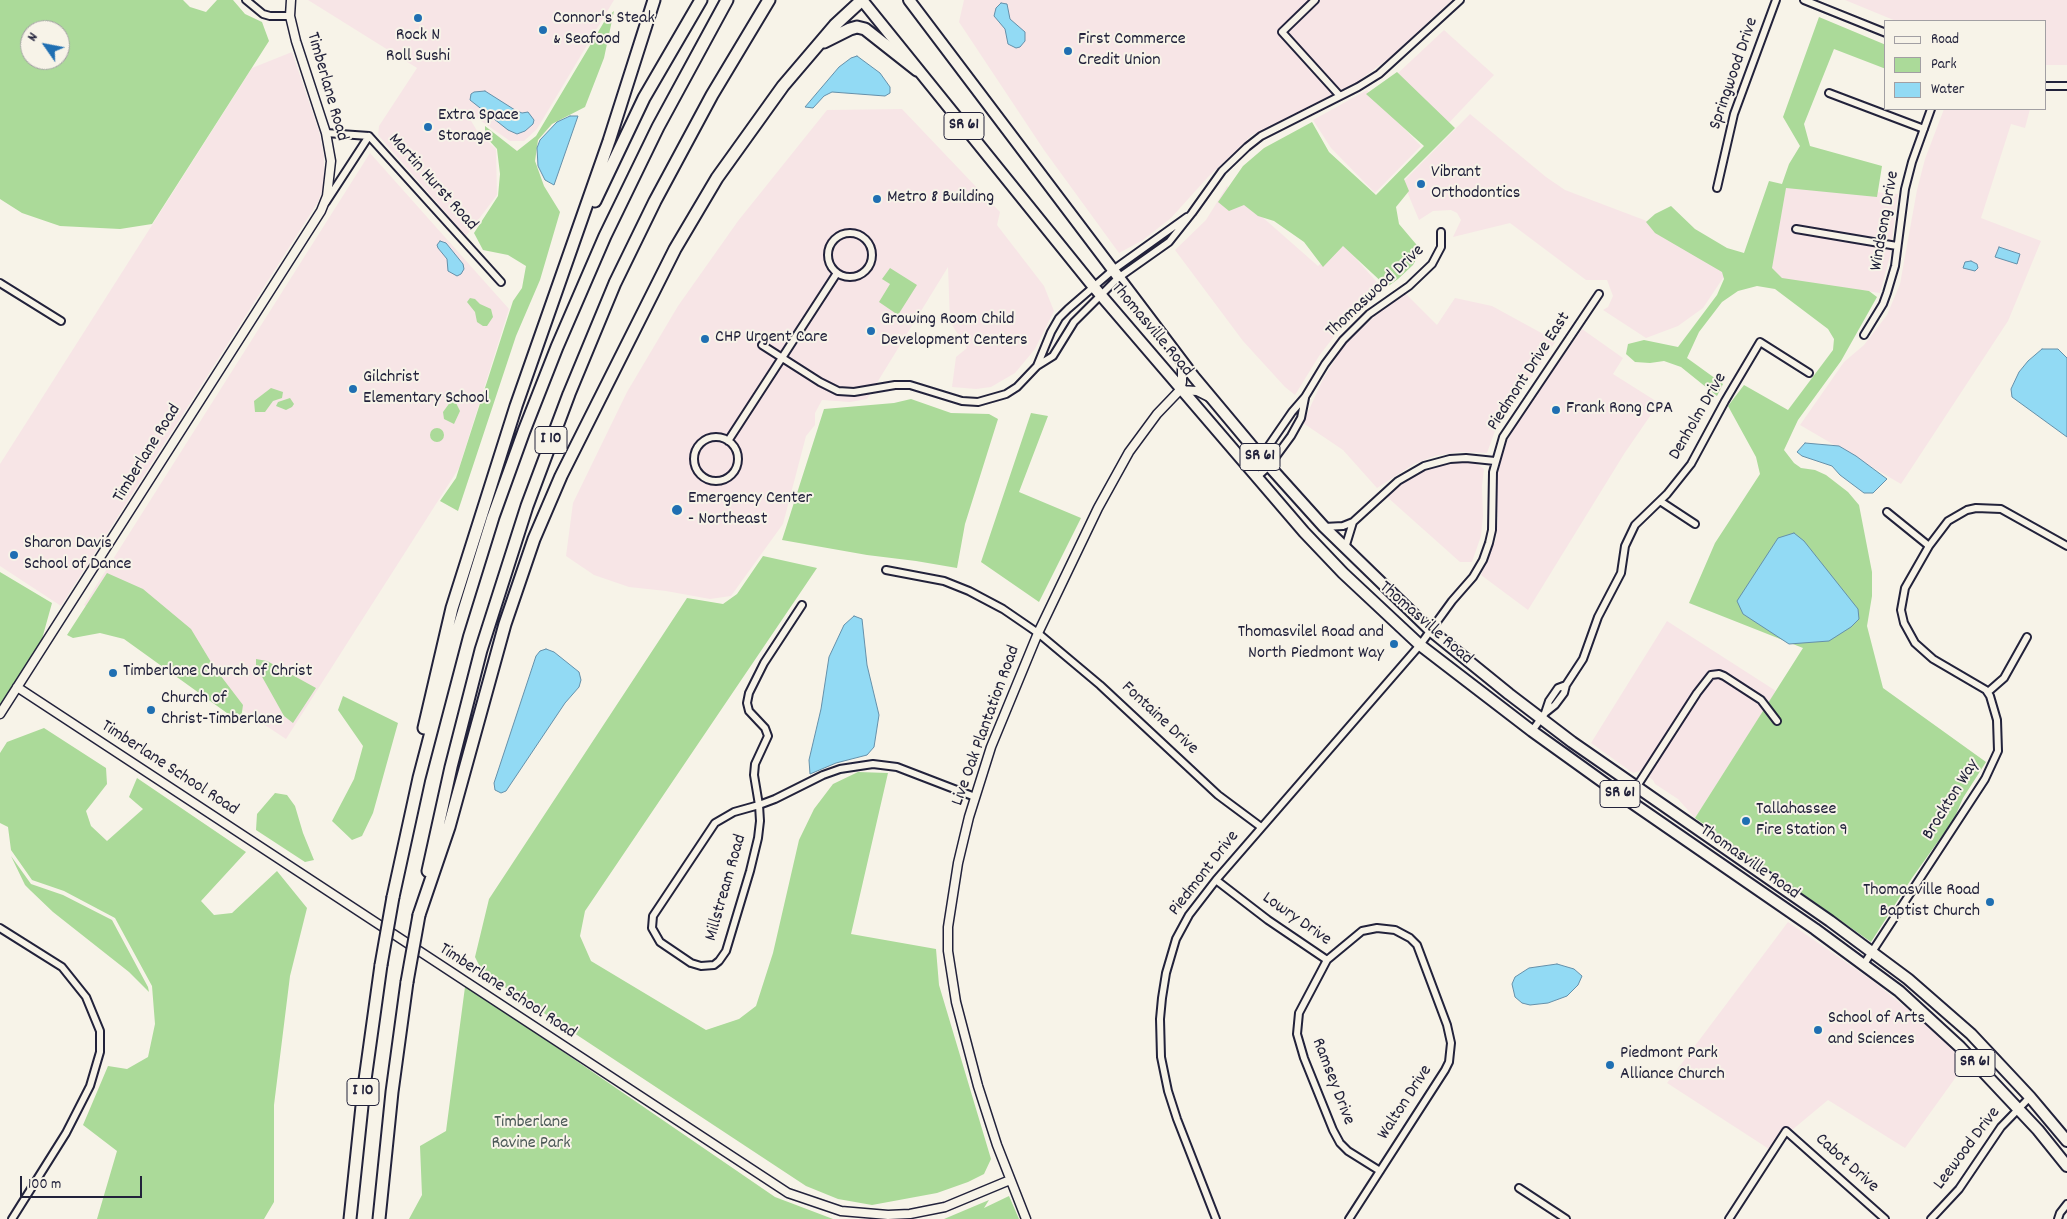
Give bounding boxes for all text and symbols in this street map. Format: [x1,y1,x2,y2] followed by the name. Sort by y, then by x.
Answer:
[553,9,655,52] place label: Connor's Steak & Seafood
[412,12,424,24] marker: Rock N Roll Sushi
[1706,15,1764,133] street label: Springwood Drive
[20,20,70,70] north arrow
[1884,20,2047,110] legend
[537,24,549,36] marker: Connor's Steak & Seafood
[386,26,450,68] place label: Rock N Roll Sushi
[23,29,44,46] text: N
[1931,29,1959,51] text: Road
[300,30,352,144] street label: Timberlane Road
[1078,30,1186,72] place label: First Commerce Credit Union
[1062,45,1074,57] marker: First Commerce Credit Union
[1931,54,1957,76] text: Park
[1931,79,1964,101] text: Water
[438,106,519,148] place label: Extra Space Storage
[944,112,984,140] road number: SR 61
[422,121,434,133] marker: Extra Space Storage
[383,130,481,236] street label: Martin Hurst Road
[1431,163,1520,205] place label: Vibrant Orthodontics
[1867,169,1905,273] street label: Windsong Drive
[1415,178,1427,190] marker: Vibrant Orthodontics
[887,188,994,210] place label: Metro 8 Building
[871,193,883,205] marker: Metro 8 Building
[1322,241,1430,343] street label: Thomaswood Drive
[1105,278,1197,382] street label: Thomasville Road
[1484,309,1576,435] street label: Piedmont Drive East
[881,310,1028,352] place label: Growing Room Child Development Centers
[865,325,877,337] marker: Growing Room Child Development Centers
[715,328,828,350] place label: CHP Urgent Care
[699,333,711,345] marker: CHP Urgent Care
[363,368,489,410] place label: Gilchrist Elementary School
[1665,369,1733,465] street label: Denholm Drive
[347,383,359,395] marker: Gilchrist Elementary School
[1566,399,1673,421] place label: Frank Rong CPA
[109,401,187,507] street label: Timberlane Road
[1550,404,1562,416] marker: Frank Rong CPA
[535,426,567,454] road number: I 10
[1240,444,1280,471] road number: SR 61
[688,489,812,532] place label: Emergency Center - Northeast
[670,503,684,517] marker: Emergency Center - Northeast
[24,534,132,576] place label: Sharon Davis School of Dance
[8,549,20,561] marker: Sharon Davis School of Dance
[1374,577,1476,671] street label: Thomasville Road
[1238,623,1384,666] place label: Thomasvilel Road and North Piedmont Way
[1388,638,1400,650] marker: Thomasvilel Road and North Piedmont Way
[948,643,1026,809] street label: Live Oak Plantation Road
[123,662,312,684] place label: Timberlane Church of Christ
[107,667,119,679] marker: Timberlane Church of Christ
[1116,678,1202,760] street label: Fontaine Drive
[161,689,283,732] place label: Church of Christ-Timberlane
[145,704,157,716] marker: Church of Christ-Timberlane
[96,716,242,822] street label: Timberlane School Road
[1919,756,1985,844] street label: Brockton Way
[1600,781,1640,808] road number: SR 61
[1756,800,1848,842] place label: Tallahassee Fire Station 9
[1740,815,1752,827] marker: Tallahassee Fire Station 9
[1695,821,1803,905] street label: Thomasville Road
[1165,827,1245,921] street label: Piedmont Drive
[701,832,753,944] street label: Millstream Road
[1863,881,1980,924] place label: Thomasville Road Baptist Church
[1257,888,1335,952] street label: Lowry Drive
[1984,896,1996,908] marker: Thomasville Road Baptist Church
[434,939,580,1045] street label: Timberlane School Road
[1828,1009,1925,1052] place label: School of Arts and Sciences
[1812,1024,1824,1036] marker: School of Arts and Sciences
[1306,1036,1358,1128] street label: Ramsey Drive
[1620,1044,1725,1086] place label: Piedmont Park Alliance Church
[1955,1050,1995,1076] road number: SR 61
[1604,1059,1616,1071] marker: Piedmont Park Alliance Church
[1374,1062,1438,1144] street label: Walton Drive
[347,1078,379,1106] road number: I 10
[1930,1103,2006,1195] street label: Leewood Drive
[491,1113,571,1156] park label: Timberlane Ravine Park
[1810,1130,1882,1198] street label: Cabot Drive
[22,1166,145,1198] scale bar
[28,1174,61,1196] text: 100 m

